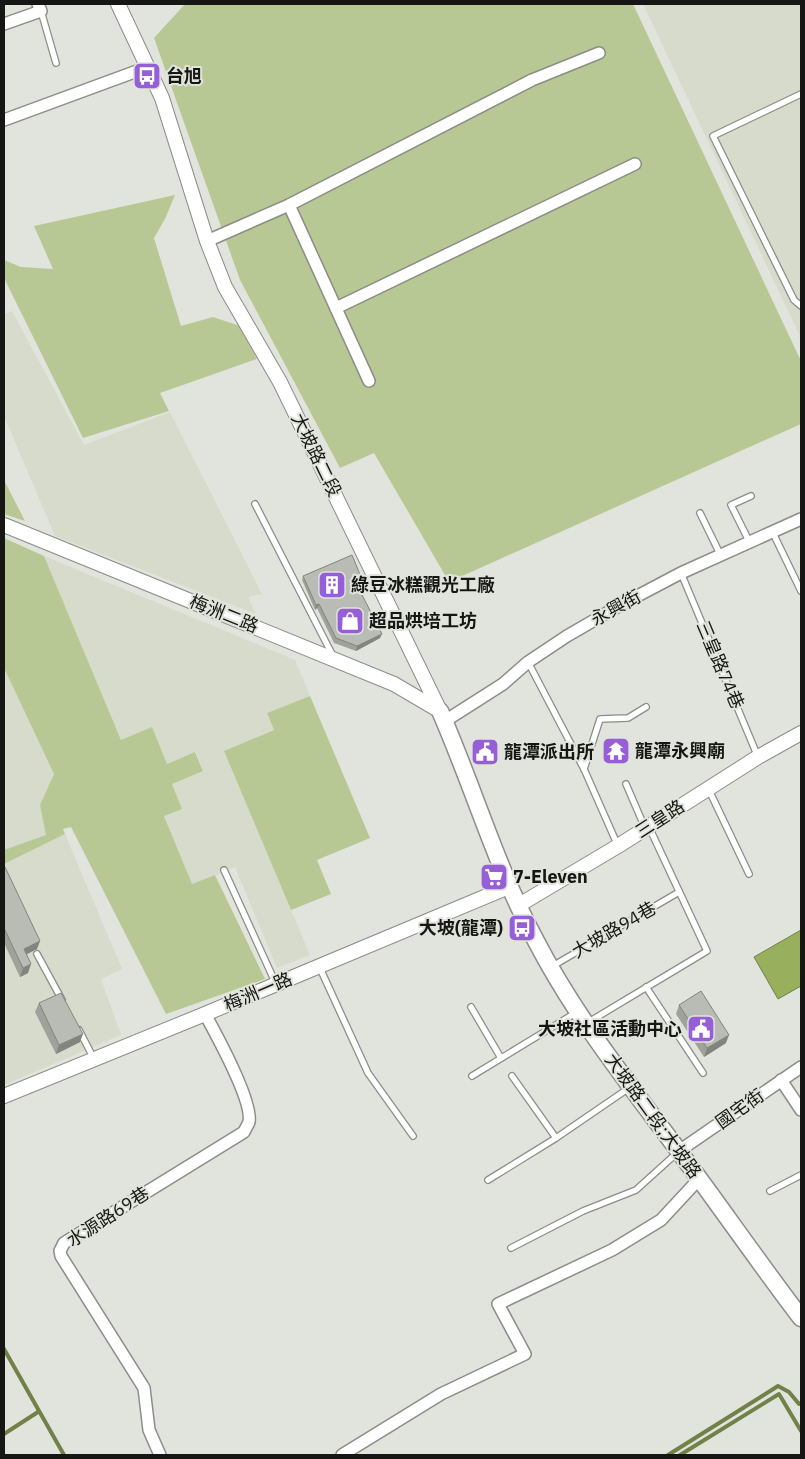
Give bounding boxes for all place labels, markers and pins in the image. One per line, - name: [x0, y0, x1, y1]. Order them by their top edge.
- bus stop icon: 台旭: [132, 61, 162, 91]
- place label: 台旭: [166, 64, 202, 87]
- building icon: 綠豆冰糕觀光工廠: [317, 570, 347, 600]
- place label: 綠豆冰糕觀光工廠: [351, 573, 495, 596]
- shop icon: 超品烘培工坊: [335, 606, 365, 636]
- place label: 超品烘培工坊: [369, 609, 477, 632]
- temple icon: 龍潭永興廟: [601, 736, 631, 766]
- public building icon: 龍潭派出所: [470, 737, 500, 767]
- place label: 龍潭永興廟: [635, 739, 725, 762]
- place label: 龍潭派出所: [504, 740, 594, 763]
- supermarket icon: 7-Eleven: [479, 862, 509, 892]
- place label: 7-Eleven: [513, 865, 588, 888]
- bus stop icon: 大坡(龍潭): [507, 913, 537, 943]
- place label: 大坡(龍潭): [419, 916, 503, 939]
- public building icon: 大坡社區活動中心: [686, 1014, 716, 1044]
- place label: 大坡社區活動中心: [538, 1017, 682, 1040]

